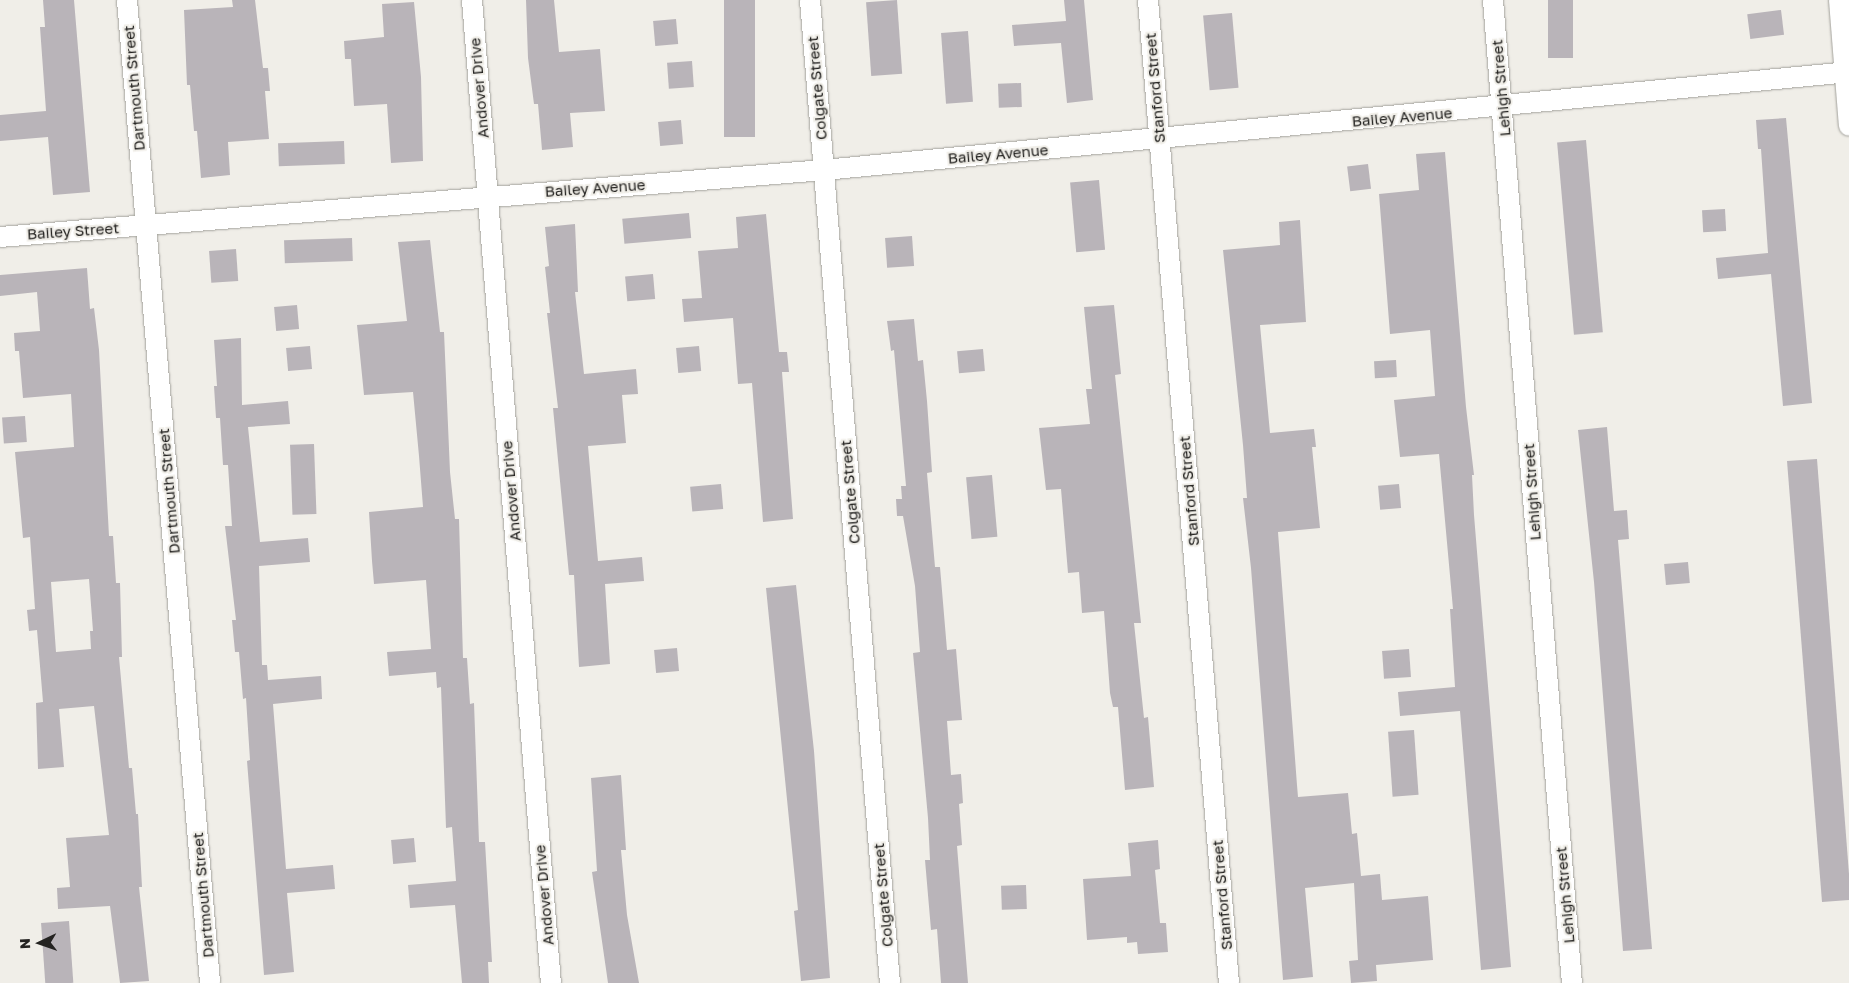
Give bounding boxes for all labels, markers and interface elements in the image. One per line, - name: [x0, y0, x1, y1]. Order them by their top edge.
- street label: Dartmouth Street: [120, 25, 148, 151]
- street label: Stanford Street: [1141, 32, 1169, 144]
- street label: Colgate Street: [803, 35, 831, 141]
- street label: Andover Drive: [466, 37, 492, 139]
- street label: Lehigh Street: [1488, 39, 1514, 137]
- street label: Bailey Avenue: [1351, 104, 1453, 130]
- street label: Bailey Avenue: [947, 141, 1049, 167]
- street label: Bailey Avenue: [544, 176, 646, 200]
- street label: Bailey Street: [26, 219, 120, 243]
- street label: Dartmouth Street: [155, 428, 183, 554]
- street label: Stanford Street: [1175, 435, 1203, 547]
- street label: Colgate Street: [836, 439, 864, 545]
- street label: Andover Drive: [498, 440, 524, 542]
- street label: Lehigh Street: [1520, 443, 1544, 541]
- street label: Dartmouth Street: [189, 832, 217, 958]
- street label: Stanford Street: [1208, 839, 1236, 951]
- street label: Colgate Street: [869, 842, 897, 948]
- street label: Andover Drive: [531, 844, 557, 946]
- street label: Lehigh Street: [1552, 846, 1578, 944]
- north arrow: [15, 918, 65, 968]
- text: N: [16, 938, 33, 950]

